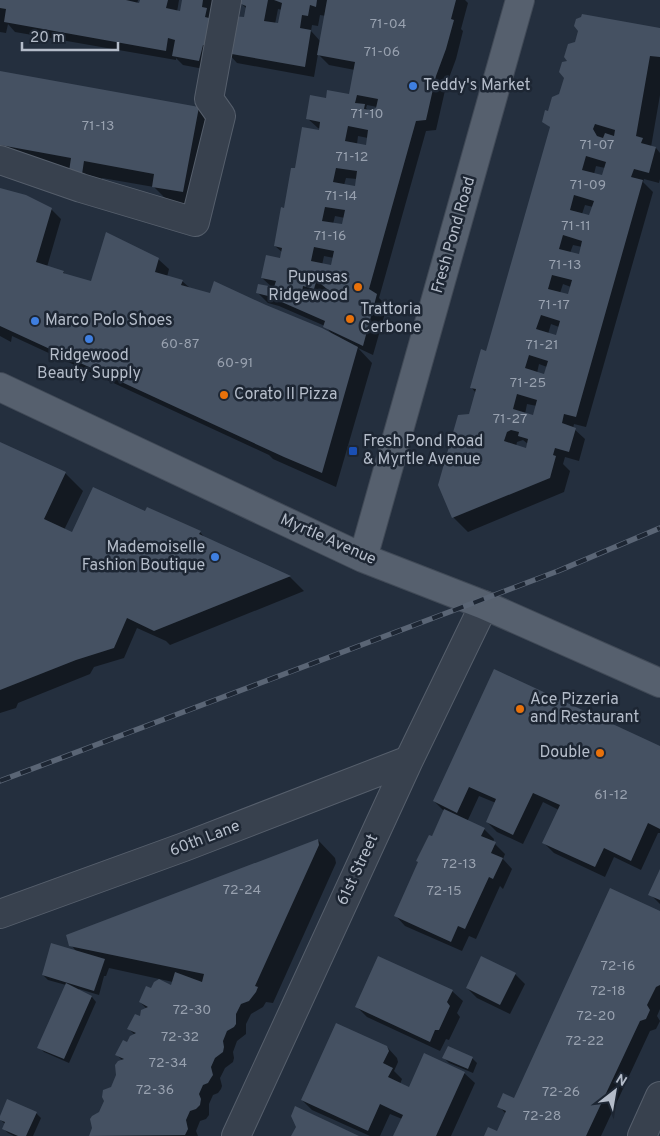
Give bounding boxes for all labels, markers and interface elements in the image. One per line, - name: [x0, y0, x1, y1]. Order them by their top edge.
- house number: 71-04: [370, 16, 406, 33]
- scale bar: [22, 20, 119, 52]
- text: 20 m: [30, 29, 65, 48]
- house number: 71-06: [364, 44, 400, 61]
- place label: Teddy's Market: [423, 76, 531, 96]
- marker: Teddy's Market: [407, 80, 419, 92]
- house number: 71-10: [350, 106, 384, 123]
- house number: 71-13: [82, 118, 114, 135]
- house number: 71-07: [580, 137, 614, 154]
- house number: 71-12: [336, 149, 368, 166]
- street label: Fresh Pond Road: [428, 174, 480, 296]
- house number: 71-09: [570, 177, 606, 194]
- house number: 71-14: [325, 188, 357, 205]
- house number: 71-11: [561, 218, 591, 235]
- house number: 71-16: [314, 228, 346, 245]
- house number: 71-13: [549, 257, 581, 274]
- place label: Pupusas Ridgewood: [268, 268, 348, 306]
- marker: Pupusas Ridgewood: [352, 281, 364, 293]
- house number: 71-17: [538, 297, 570, 314]
- place label: Trattoria Cerbone: [360, 300, 421, 338]
- place label: Marco Polo Shoes: [45, 311, 173, 331]
- marker: Trattoria Cerbone: [344, 313, 356, 325]
- marker: Marco Polo Shoes: [29, 315, 41, 327]
- marker: Ridgewood Beauty Supply: [83, 333, 95, 345]
- house number: 60-87: [161, 336, 199, 353]
- house number: 71-21: [526, 337, 558, 354]
- place label: Ridgewood Beauty Supply: [37, 346, 141, 384]
- house number: 60-91: [217, 355, 253, 372]
- house number: 71-25: [510, 375, 546, 392]
- place label: Corato II Pizza: [234, 385, 337, 405]
- marker: Corato II Pizza: [218, 389, 230, 401]
- house number: 71-27: [493, 411, 527, 428]
- place label: Fresh Pond Road & Myrtle Avenue: [363, 432, 483, 470]
- marker: Fresh Pond Road & Myrtle Avenue: [347, 445, 359, 457]
- street label: Myrtle Avenue: [277, 510, 379, 570]
- place label: Mademoiselle Fashion Boutique: [82, 538, 205, 576]
- marker: Mademoiselle Fashion Boutique: [209, 551, 221, 563]
- place label: Ace Pizzeria and Restaurant: [530, 690, 639, 728]
- marker: Ace Pizzeria and Restaurant: [514, 703, 526, 715]
- place label: Double: [540, 743, 590, 763]
- marker: Double: [594, 747, 606, 759]
- house number: 61-12: [594, 787, 628, 804]
- street label: 60th Lane: [167, 816, 243, 862]
- street label: 61st Street: [333, 831, 383, 909]
- house number: 72-13: [442, 856, 476, 873]
- house number: 72-24: [223, 882, 261, 899]
- house number: 72-15: [426, 883, 462, 900]
- house number: 72-16: [601, 958, 635, 975]
- house number: 72-18: [590, 983, 626, 1000]
- house number: 72-30: [173, 1002, 211, 1019]
- house number: 72-20: [577, 1008, 615, 1025]
- house number: 72-32: [161, 1029, 199, 1046]
- house number: 72-22: [566, 1033, 604, 1050]
- house number: 72-34: [149, 1055, 187, 1072]
- north arrow: [590, 1066, 640, 1116]
- text: N: [612, 1071, 630, 1091]
- house number: 72-36: [136, 1082, 174, 1099]
- house number: 72-26: [542, 1084, 580, 1101]
- house number: 72-28: [523, 1108, 561, 1125]

